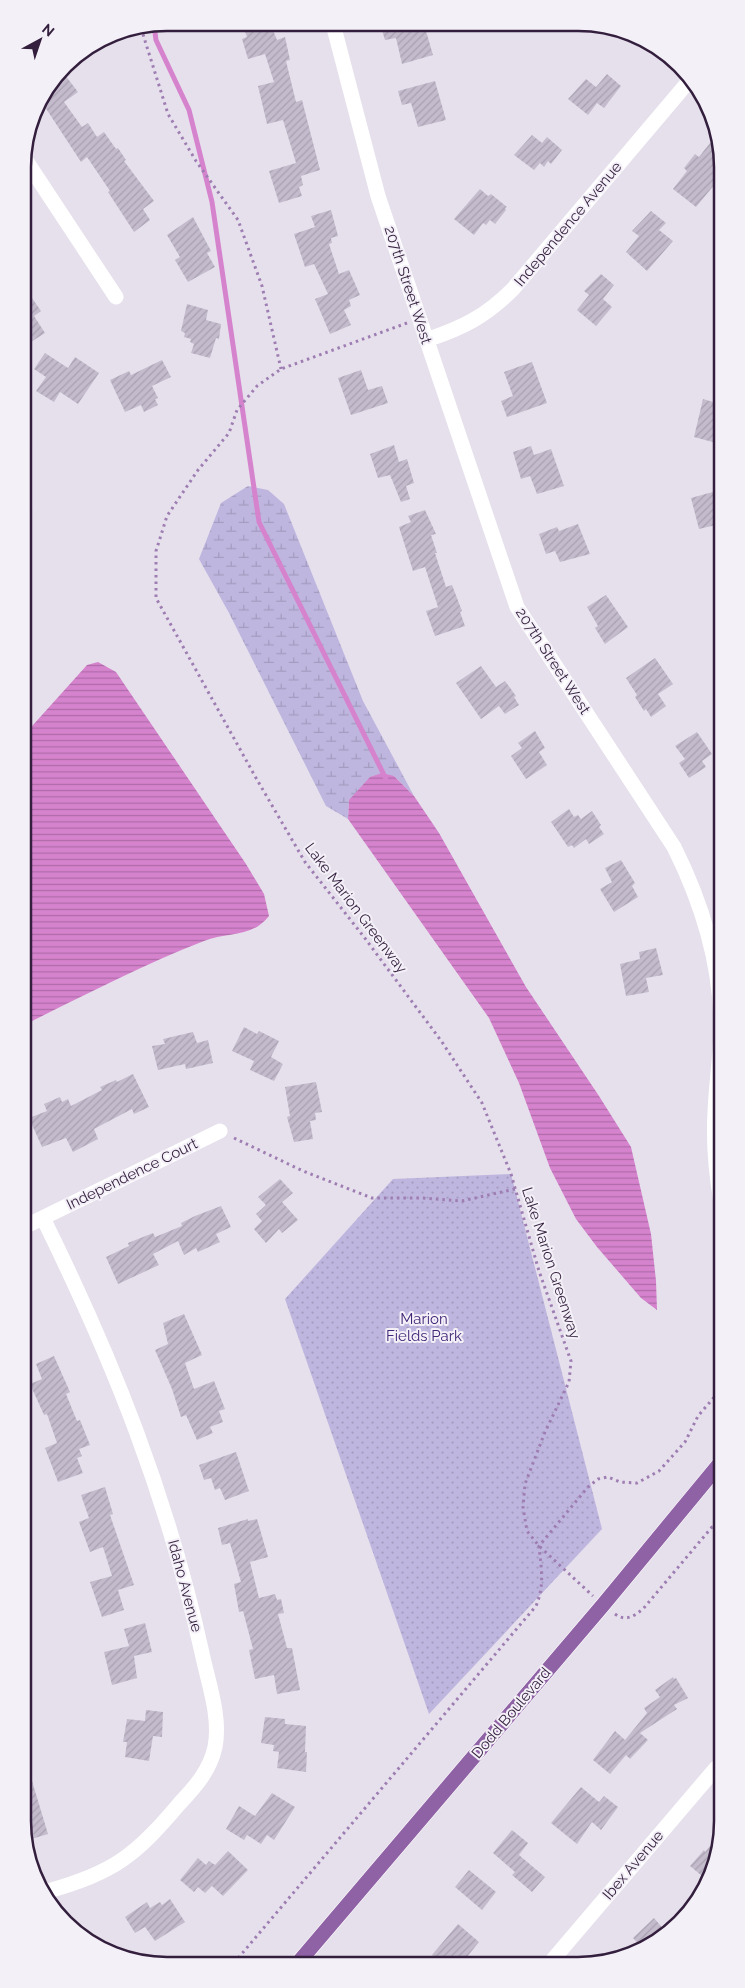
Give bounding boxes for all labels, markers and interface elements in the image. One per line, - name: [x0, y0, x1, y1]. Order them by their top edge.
- north arrow: [15, 15, 65, 65]
- text: N: [39, 20, 58, 40]
- street label: Independence Avenue: [511, 158, 626, 290]
- street label: 207th Street West: [380, 224, 436, 346]
- street label: 207th Street West: [512, 604, 594, 718]
- street label: Lake Marion Greenway: [301, 839, 411, 977]
- street label: Independence Court: [64, 1134, 200, 1214]
- street label: Lake Marion Greenway: [518, 1185, 584, 1341]
- park label: Marion Fields Park: [386, 1310, 462, 1345]
- street label: Idaho Avenue: [164, 1538, 206, 1634]
- street label: Dodd Boulevard: [468, 1664, 554, 1762]
- street label: Ibex Avenue: [599, 1826, 667, 1903]

